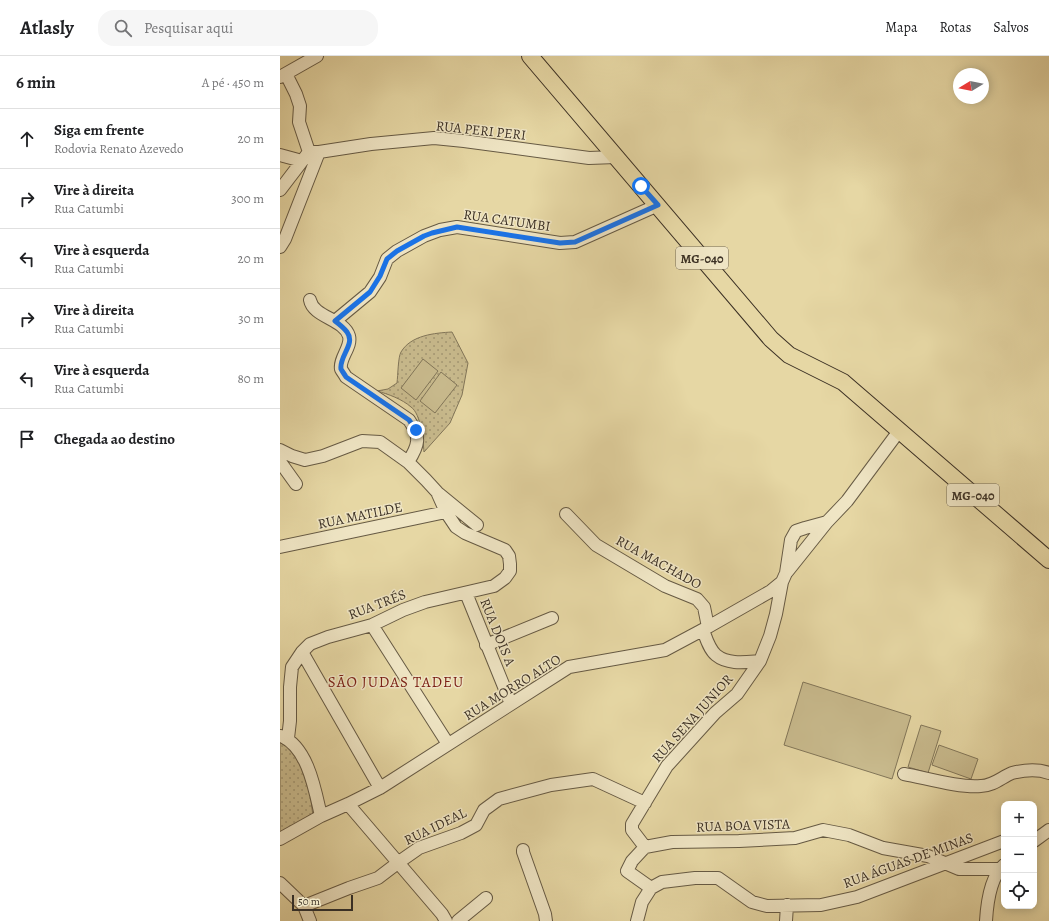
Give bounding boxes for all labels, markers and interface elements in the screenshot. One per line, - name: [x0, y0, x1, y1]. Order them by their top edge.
- search box: [98, 10, 378, 46]
- text: Atlasly: [20, 15, 74, 41]
- icon: search: [112, 17, 134, 39]
- text: Pesquisar aqui: [144, 18, 233, 38]
- text: Mapa: [885, 18, 917, 37]
- text: Rotas: [939, 18, 971, 37]
- text: Salvos: [993, 18, 1029, 37]
- north arrow: [953, 68, 989, 104]
- text: 6 min: [16, 71, 56, 94]
- text: A pé · 450 m: [202, 74, 264, 91]
- street label: RUA PERI PERI: [435, 116, 527, 145]
- text: Siga em frente: [54, 120, 144, 140]
- icon: ahead: [16, 128, 38, 150]
- text: 20 m: [238, 130, 264, 147]
- text: Rodovia Renato Azevedo: [54, 140, 184, 157]
- route start: [632, 177, 650, 195]
- text: Vire à direita: [54, 180, 134, 200]
- icon: right: [16, 188, 38, 210]
- text: 300 m: [231, 190, 264, 207]
- text: Rua Catumbi: [54, 200, 124, 217]
- street label: RUA CATUMBI: [462, 205, 552, 236]
- text: Vire à esquerda: [54, 240, 150, 260]
- road number: MG-040: [676, 247, 728, 269]
- icon: left: [16, 248, 38, 270]
- text: 20 m: [238, 250, 264, 267]
- text: Rua Catumbi: [54, 260, 124, 277]
- text: Vire à direita: [54, 300, 134, 320]
- icon: right: [16, 308, 38, 330]
- text: 30 m: [238, 310, 264, 327]
- text: Rua Catumbi: [54, 320, 124, 337]
- text: Vire à esquerda: [54, 360, 150, 380]
- icon: left: [16, 368, 38, 390]
- text: 80 m: [237, 370, 264, 387]
- text: Rua Catumbi: [54, 380, 124, 397]
- route end: [407, 421, 425, 439]
- icon: arrive: [16, 428, 38, 450]
- text: Chegada ao destino: [54, 429, 175, 449]
- road number: MG-040: [947, 484, 999, 506]
- street label: RUA MATILDE: [316, 497, 404, 534]
- street label: RUA MACHADO: [612, 531, 705, 594]
- street label: RUA TRÉS: [346, 585, 409, 624]
- street label: RUA DOIS A: [475, 595, 520, 670]
- street label: RUA MORRO ALTO: [460, 650, 565, 725]
- street label: RUA SENA JUNIOR: [648, 670, 737, 767]
- district label: SÃO JUDAS TADEU: [328, 672, 464, 692]
- map controls: [1001, 801, 1037, 909]
- button: +: [1001, 801, 1037, 837]
- street label: RUA IDEAL: [401, 803, 470, 850]
- street label: RUA BOA VISTA: [696, 814, 791, 837]
- street label: RUA ÁGUAS DE MINAS: [841, 828, 976, 893]
- button: −: [1001, 837, 1037, 873]
- button: locate: [1001, 873, 1037, 909]
- scale bar: [292, 893, 353, 912]
- text: 50 m: [298, 894, 320, 909]

